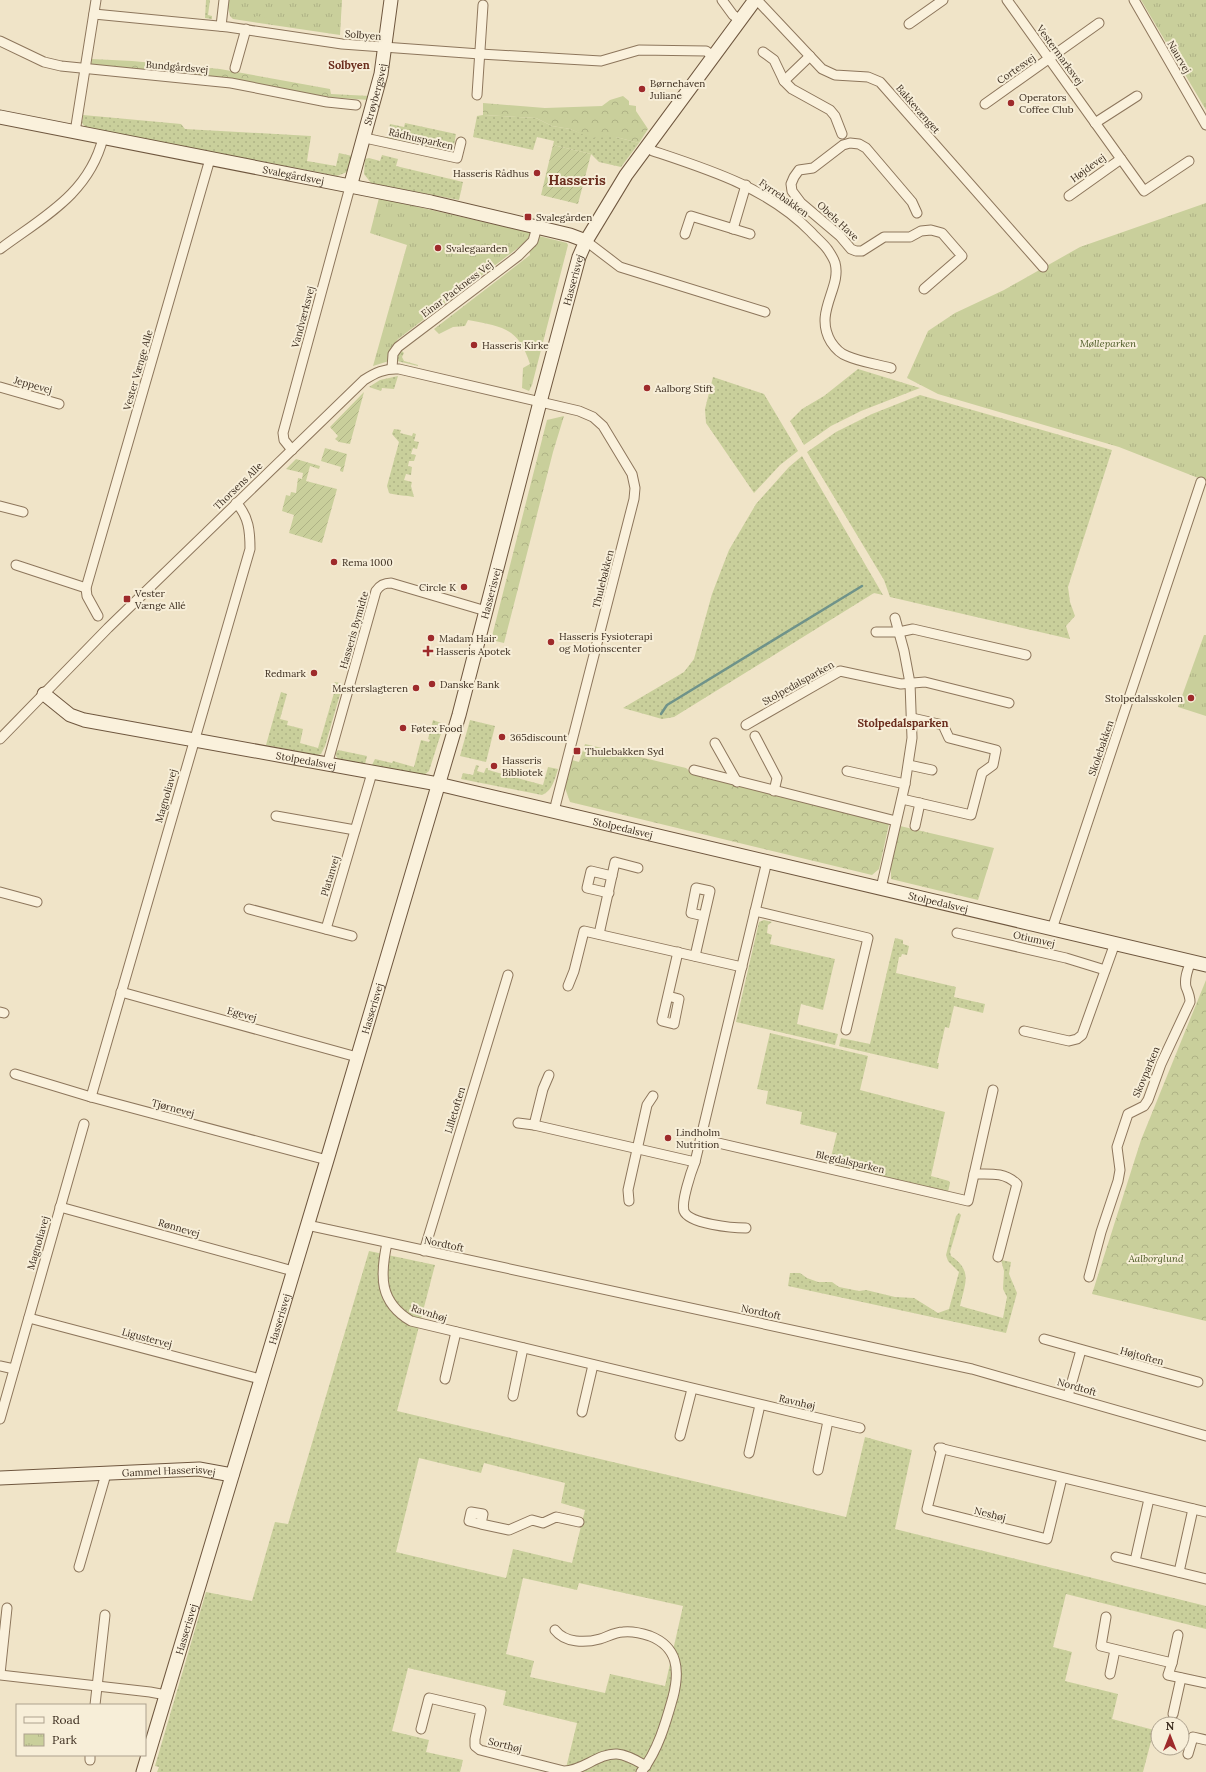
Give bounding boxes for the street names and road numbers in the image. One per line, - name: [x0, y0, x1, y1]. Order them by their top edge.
- street label: Vestermarksvej: [1033, 22, 1086, 88]
- street label: Solbyen: [344, 27, 382, 43]
- street label: Naurvej: [1164, 38, 1194, 76]
- street label: Cortesvej: [994, 51, 1038, 87]
- street label: Bundgårdsvej: [145, 58, 209, 76]
- street label: Strøybergsvej: [361, 63, 389, 127]
- street label: Bakkevænget: [893, 82, 943, 136]
- street label: Rådhusparken: [387, 125, 455, 153]
- street label: Højdevej: [1068, 151, 1108, 185]
- street label: Svalegårdsvej: [261, 162, 325, 187]
- street label: Fyrrebakken: [757, 176, 811, 220]
- street label: Obels Have: [814, 198, 862, 244]
- street label: Hasserisvej: [560, 252, 586, 307]
- street label: Einar Packness Vej: [418, 258, 496, 320]
- street label: Vandværksvej: [288, 285, 317, 350]
- street label: Vester Vænge Alle: [120, 328, 156, 413]
- street label: Jeppevej: [11, 373, 54, 397]
- street label: Thorsens Alle: [211, 459, 266, 513]
- street label: Thulebakken: [589, 548, 617, 610]
- street label: Hasserisvej: [478, 566, 503, 620]
- street label: Hasseris Bymidte: [337, 589, 371, 670]
- street label: Stolpedalsparken: [760, 658, 836, 708]
- street label: Skolebakken: [1085, 718, 1117, 778]
- street label: Stolpedalsvej: [275, 748, 337, 772]
- street label: Magnoliavej: [152, 768, 180, 824]
- street label: Stolpedalsvej: [592, 814, 654, 841]
- street label: Platanvej: [318, 854, 342, 898]
- street label: Stolpedalsvej: [907, 889, 969, 915]
- street label: Otiumvej: [1012, 928, 1056, 950]
- street label: Hasserisvej: [358, 982, 386, 1036]
- street label: Egevej: [226, 1004, 258, 1024]
- street label: Skovparken: [1129, 1045, 1163, 1099]
- street label: Lilletoften: [442, 1085, 468, 1135]
- street label: Tjørnevej: [150, 1096, 196, 1120]
- street label: Blegdalsparken: [814, 1148, 886, 1176]
- street label: Magnoliavej: [24, 1215, 52, 1271]
- street label: Rønnevej: [157, 1216, 201, 1240]
- street label: Nordtoft: [423, 1233, 465, 1255]
- street label: Hasserisvej: [265, 1292, 293, 1346]
- street label: Ravnhøj: [409, 1301, 449, 1325]
- street label: Nordtoft: [740, 1301, 782, 1323]
- street label: Ligustervej: [120, 1325, 174, 1351]
- street label: Højtoften: [1119, 1344, 1165, 1368]
- street label: Nordtoft: [1056, 1375, 1098, 1399]
- street label: Ravnhøj: [778, 1392, 816, 1412]
- street label: Gammel Hasserisvej: [122, 1462, 217, 1479]
- street label: Neshøj: [973, 1504, 1007, 1524]
- street label: Hasserisvej: [172, 1602, 200, 1656]
- street label: Sorthøj: [487, 1735, 523, 1755]

